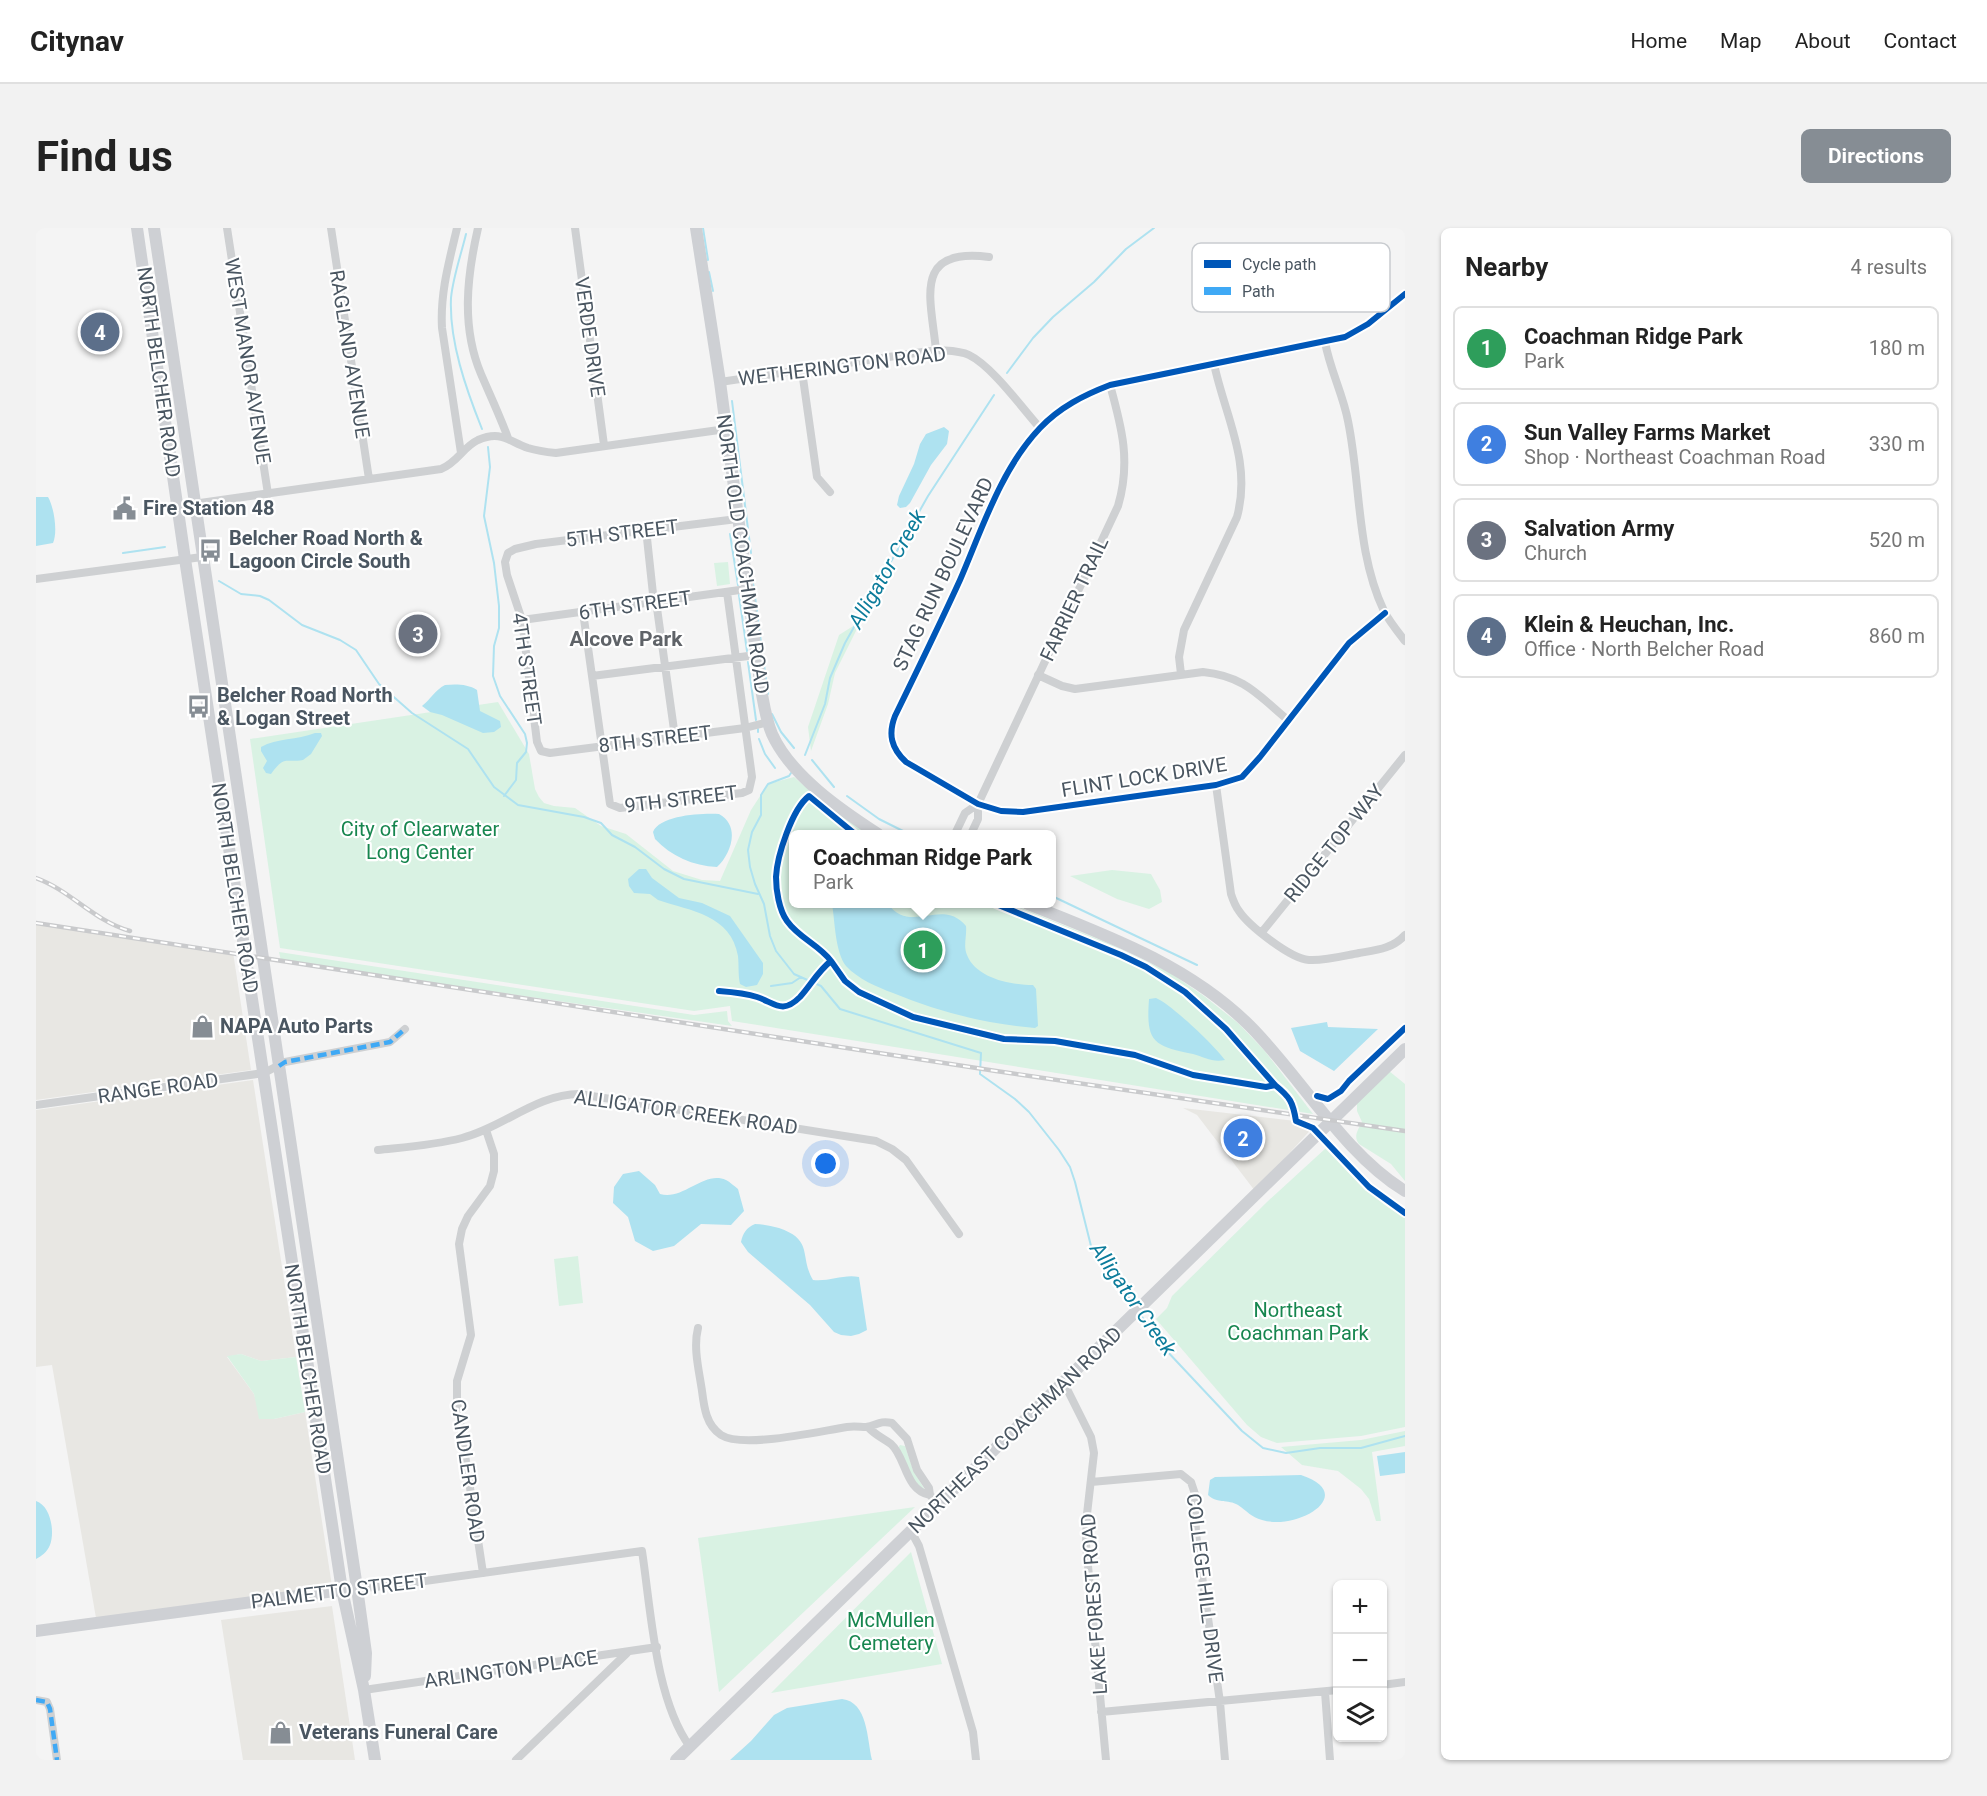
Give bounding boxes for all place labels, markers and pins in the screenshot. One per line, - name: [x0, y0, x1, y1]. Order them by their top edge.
- pin: 4: [80, 310, 120, 354]
- public building icon: Fire Station 48: [112, 495, 138, 521]
- place label: Fire Station 48: [143, 496, 274, 520]
- place label: Belcher Road North & Lagoon Circle South: [229, 526, 423, 573]
- bus stop icon: Belcher Road North & Lagoon Circle South: [198, 537, 224, 563]
- pin: 3: [398, 612, 437, 656]
- place label: Belcher Road North & Logan Street: [217, 683, 393, 730]
- bus stop icon: Belcher Road North & Logan Street: [186, 694, 212, 720]
- pin: 1: [904, 928, 942, 972]
- shop icon: NAPA Auto Parts: [189, 1013, 215, 1039]
- place label: NAPA Auto Parts: [220, 1014, 373, 1038]
- pin: 2: [1224, 1116, 1262, 1160]
- shop icon: Veterans Funeral Care: [268, 1719, 294, 1745]
- place label: Veterans Funeral Care: [299, 1720, 498, 1744]

